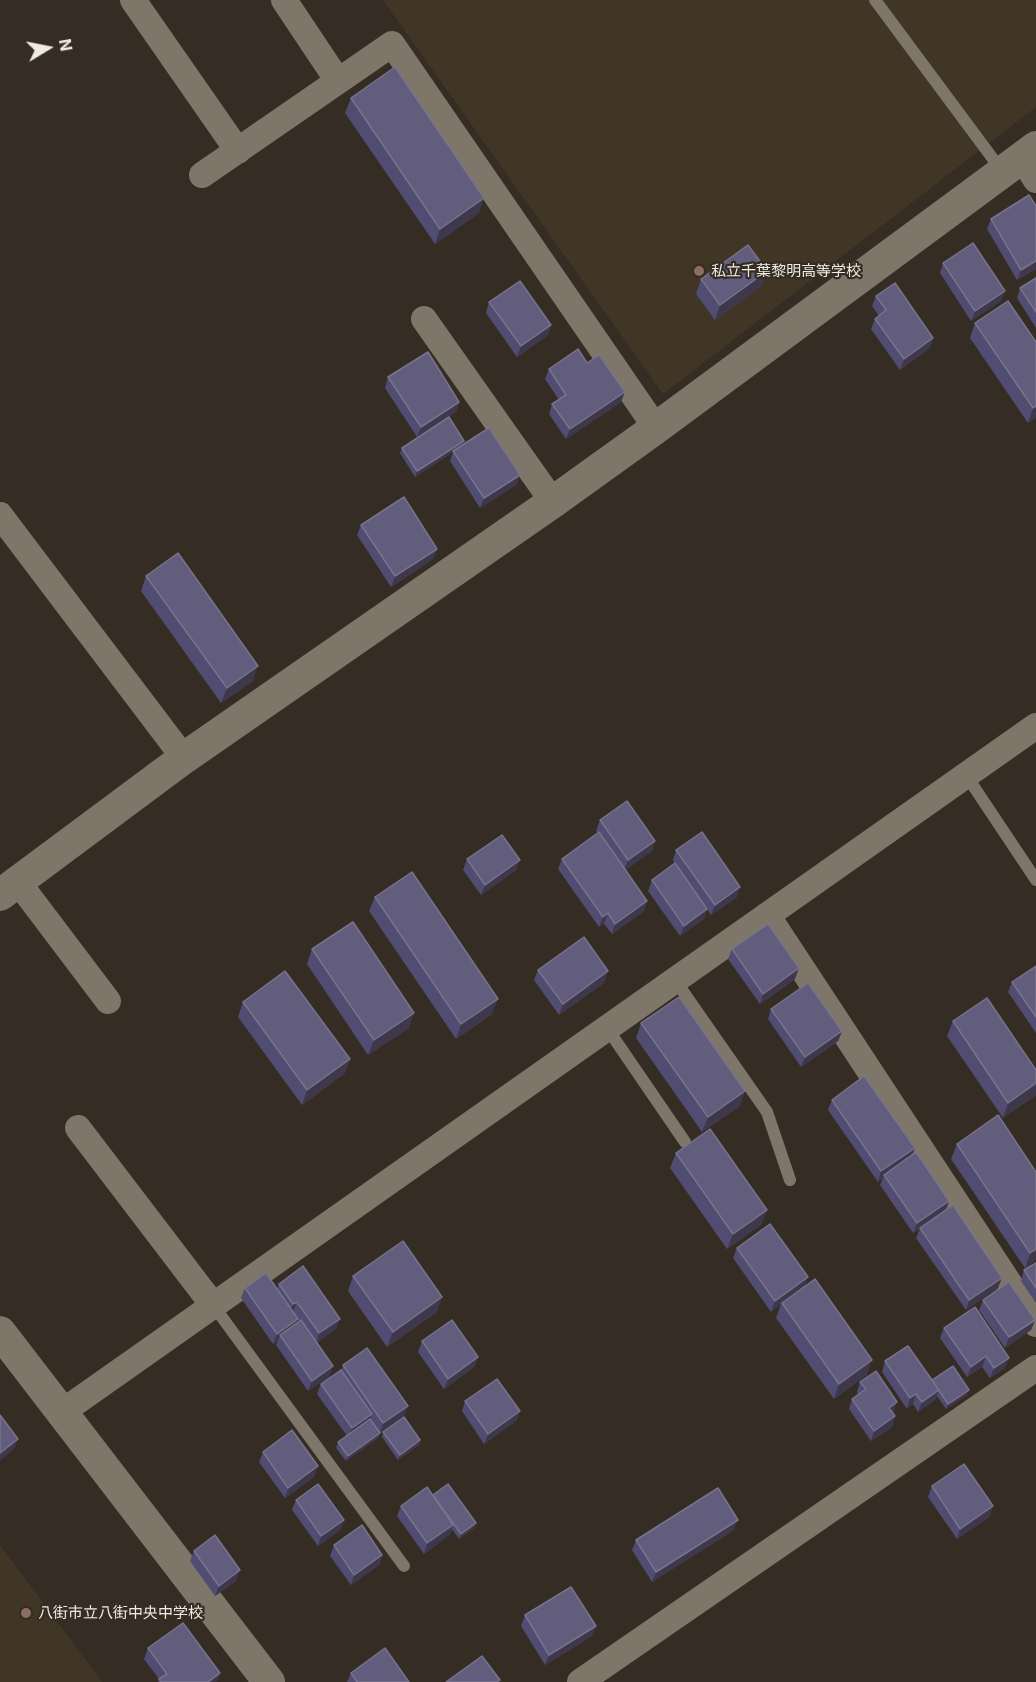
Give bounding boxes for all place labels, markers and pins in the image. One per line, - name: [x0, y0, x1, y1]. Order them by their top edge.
- place label: 私立千葉黎明高等学校: [711, 262, 861, 280]
- marker: 私立千葉黎明高等学校: [692, 264, 706, 278]
- place label: 八街市立八街中央中学校: [38, 1604, 203, 1622]
- marker: 八街市立八街中央中学校: [19, 1606, 33, 1620]

